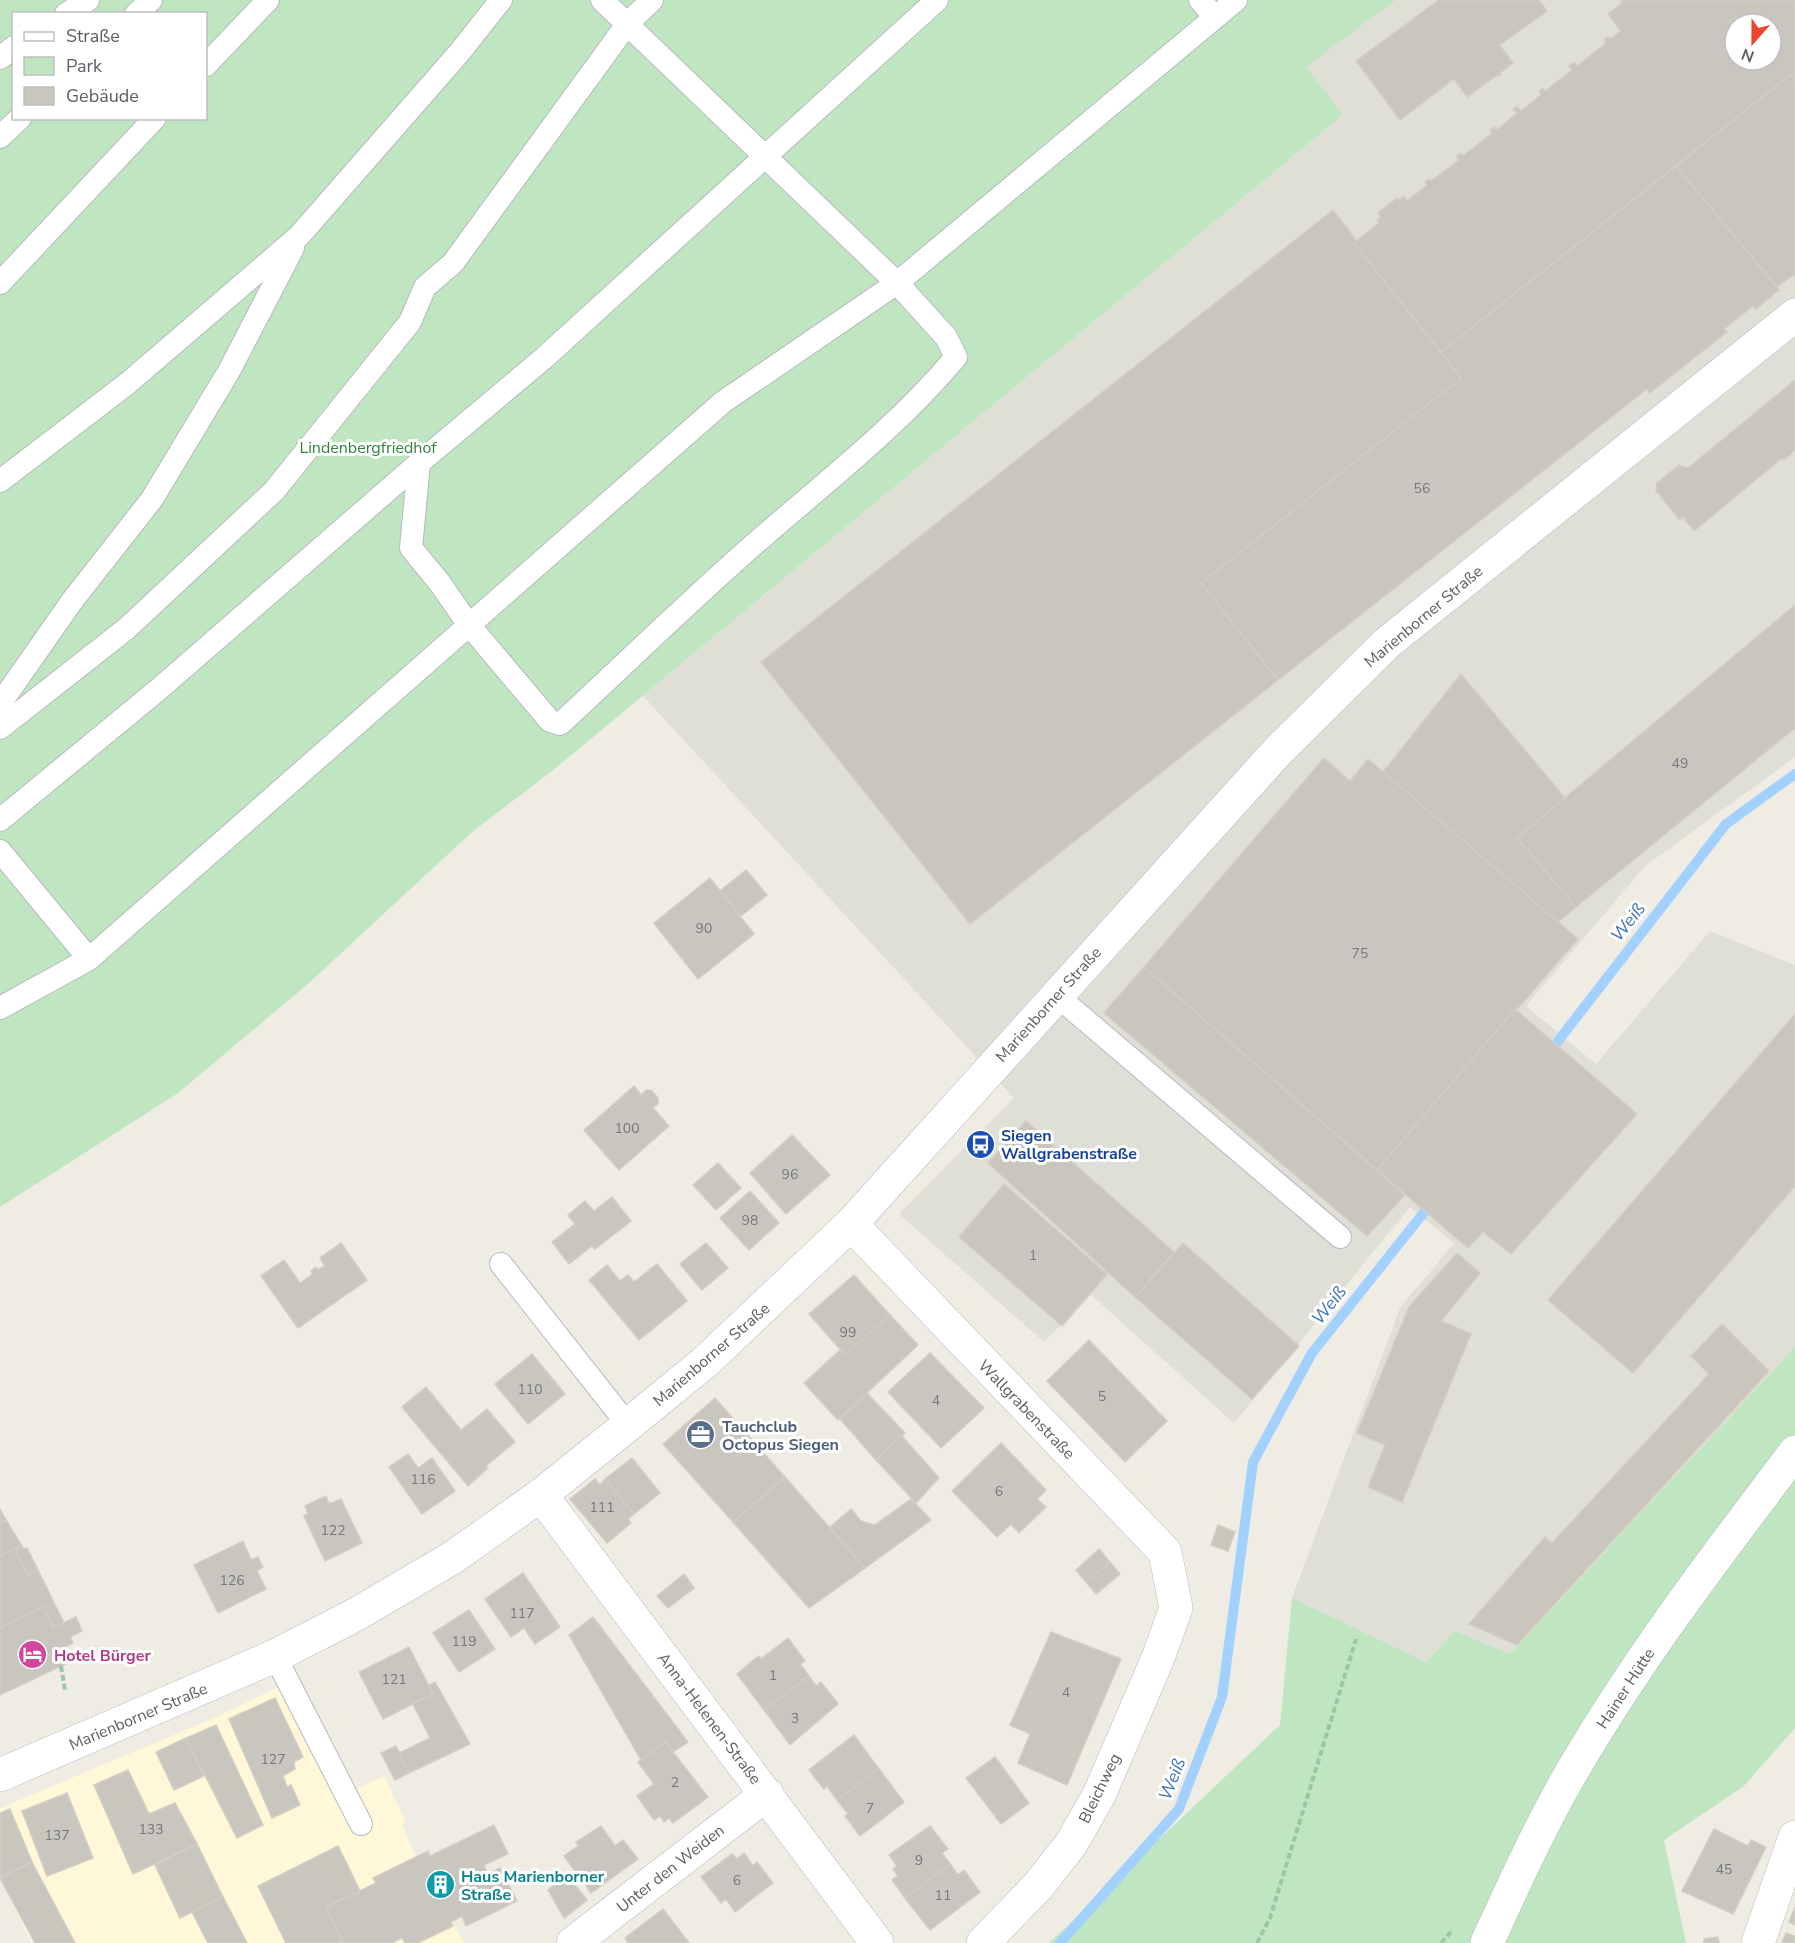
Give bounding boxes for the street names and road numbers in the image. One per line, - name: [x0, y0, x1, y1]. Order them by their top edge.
- street label: Marienborner Straße: [1360, 561, 1488, 673]
- street label: Marienborner Straße: [991, 942, 1107, 1067]
- street label: Marienborner Straße: [648, 1298, 775, 1412]
- street label: Wallgrabenstraße: [973, 1355, 1080, 1464]
- street label: Hainer Hütte: [1591, 1644, 1660, 1733]
- street label: Anna-Helenen-Straße: [652, 1648, 766, 1789]
- street label: Marienborner Straße: [66, 1678, 211, 1756]
- street label: Bleichweg: [1073, 1750, 1126, 1827]
- street label: Unter den Weiden: [612, 1820, 729, 1918]

